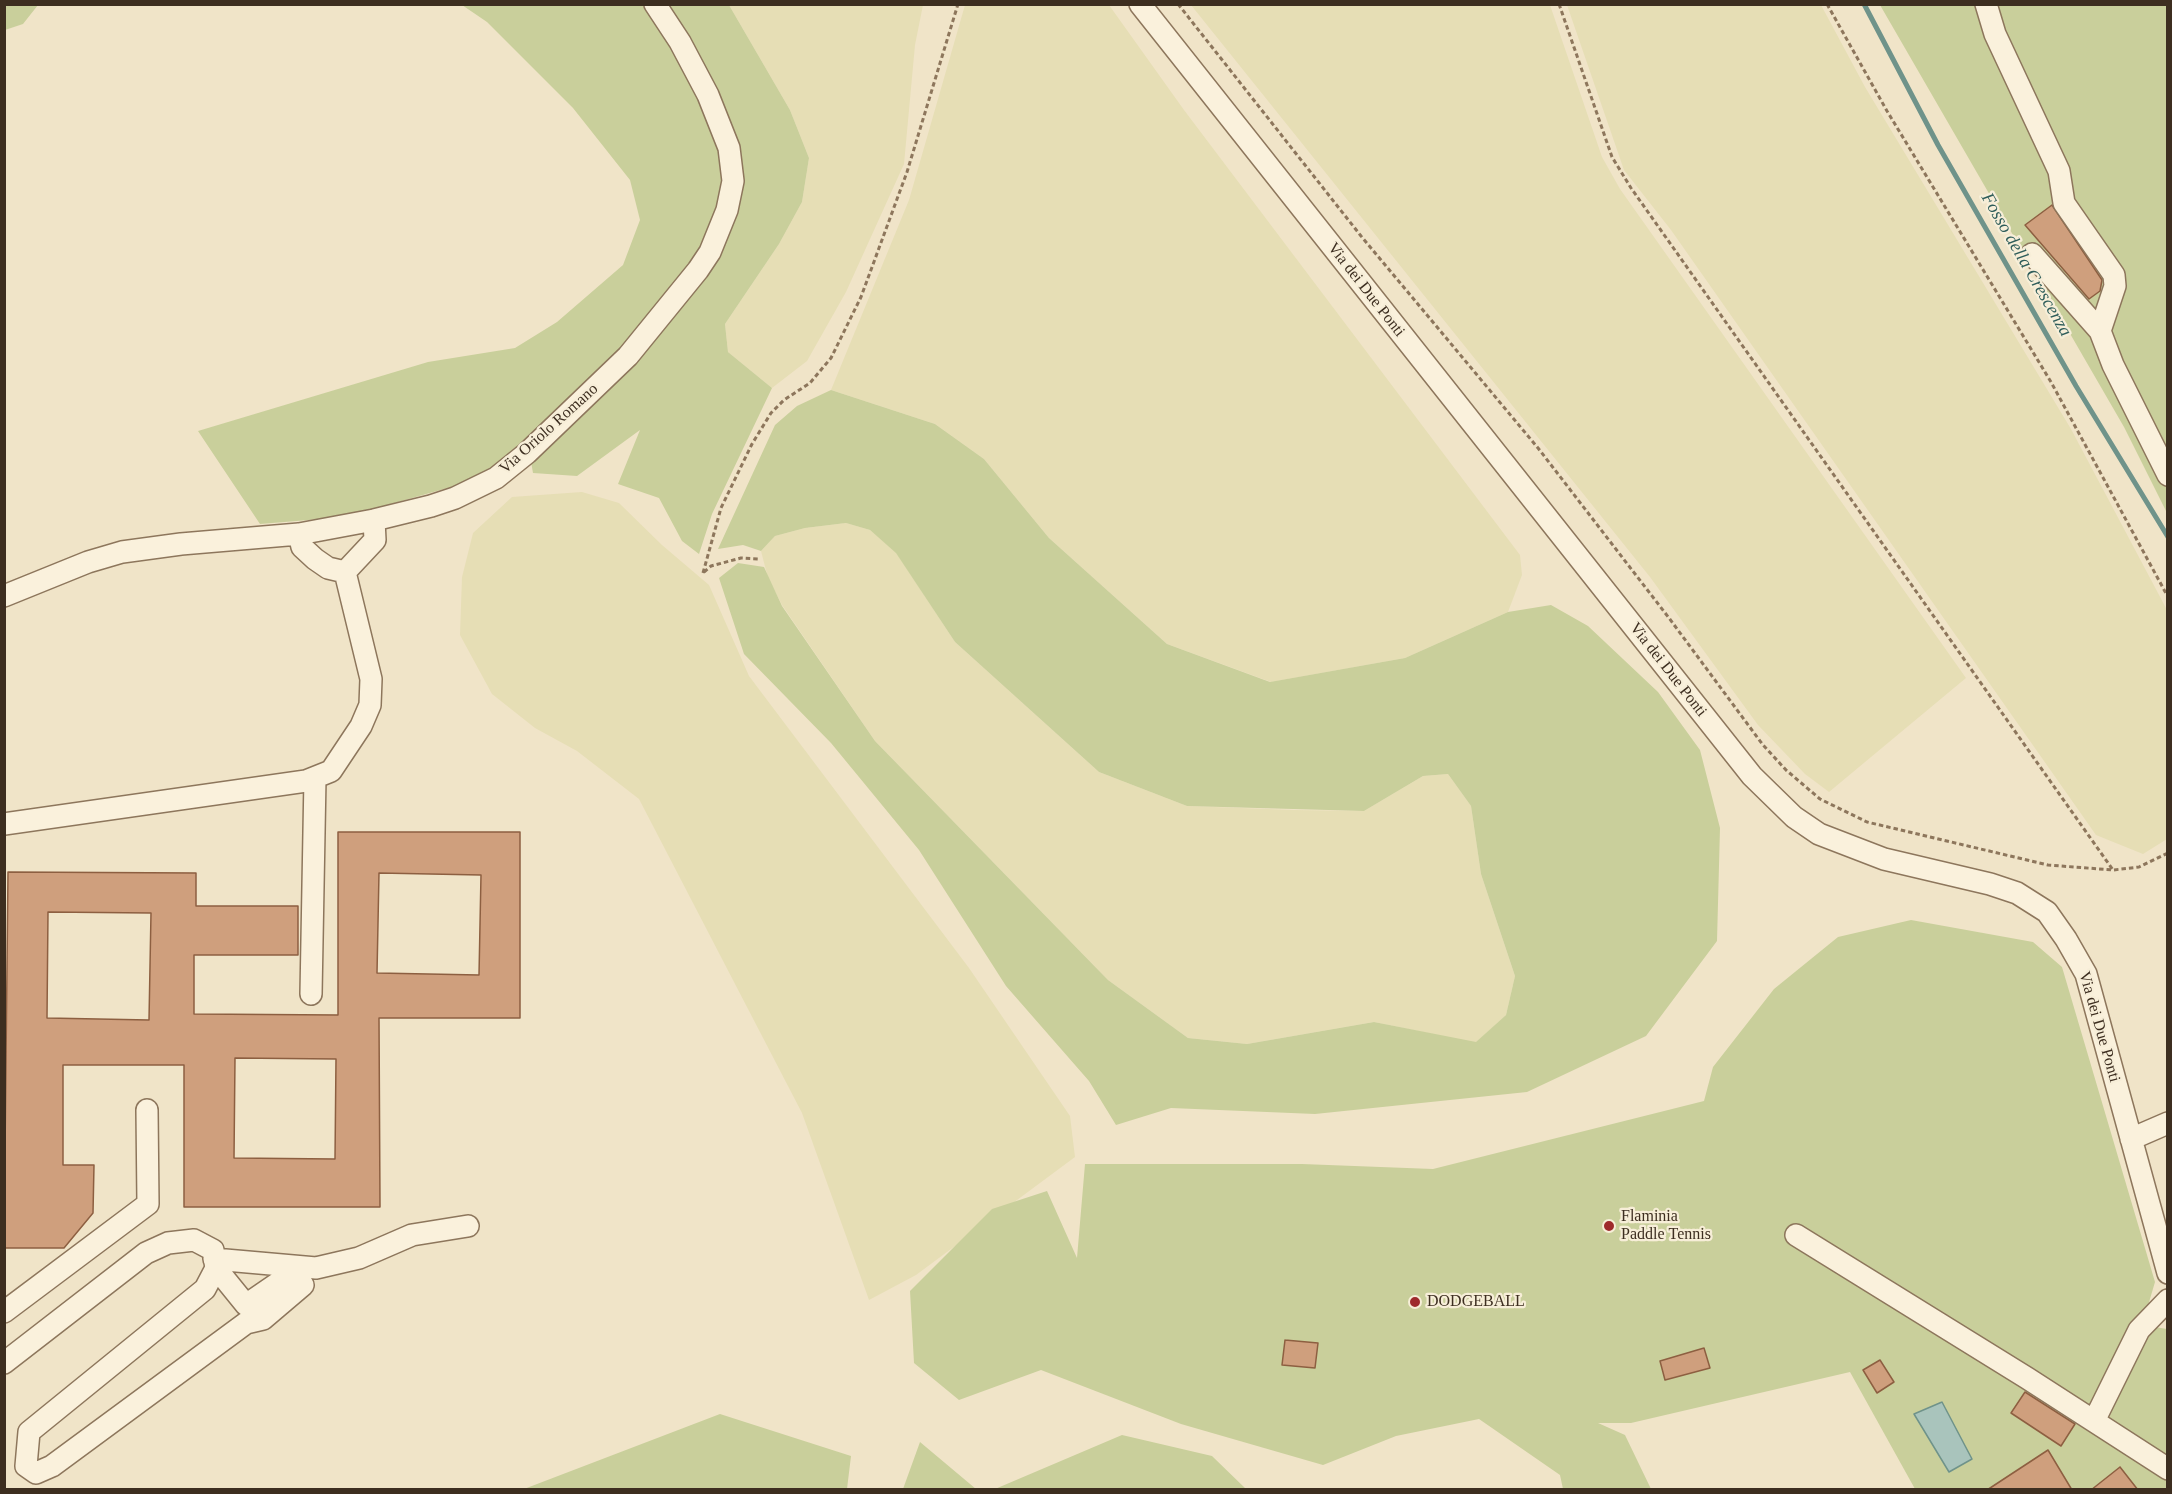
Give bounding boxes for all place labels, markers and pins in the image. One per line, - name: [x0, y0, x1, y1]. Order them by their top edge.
- place label: Flaminia Paddle Tennis: [1621, 1207, 1711, 1245]
- marker: Flaminia Paddle Tennis: [1602, 1219, 1616, 1233]
- place label: DODGEBALL: [1427, 1292, 1525, 1312]
- marker: DODGEBALL: [1408, 1295, 1422, 1309]

